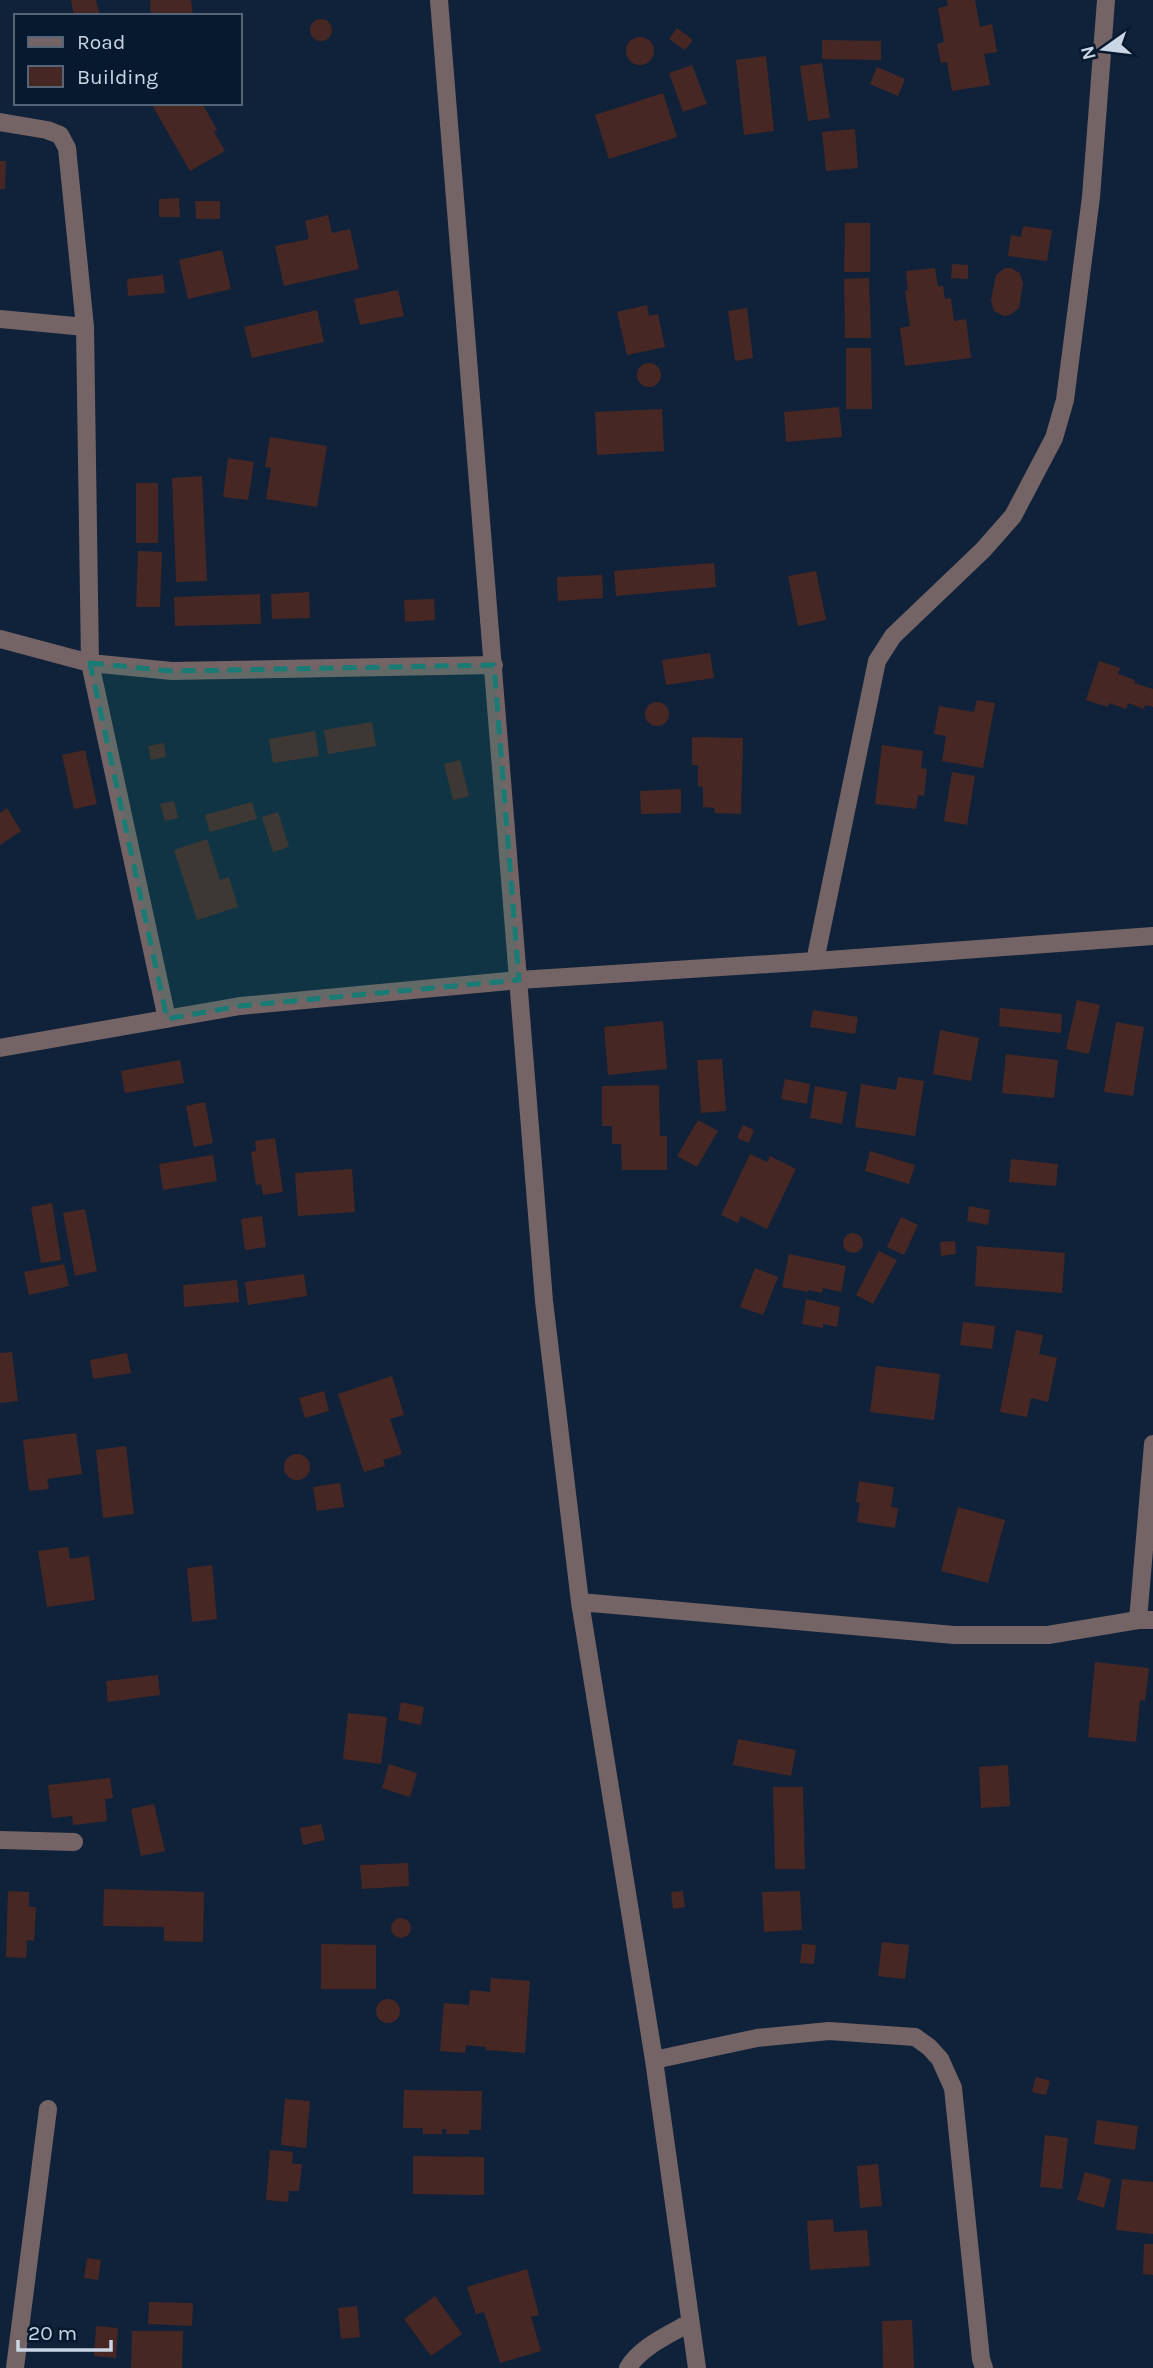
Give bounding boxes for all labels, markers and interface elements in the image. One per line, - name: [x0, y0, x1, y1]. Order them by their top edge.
- legend: [14, 14, 242, 105]
- north arrow: [1069, 14, 1139, 84]
- text: Road: [77, 30, 125, 54]
- text: N: [1076, 44, 1101, 62]
- text: Building: [77, 65, 158, 89]
- scale bar: [18, 2308, 110, 2352]
- text: 20 m: [28, 2321, 77, 2345]

